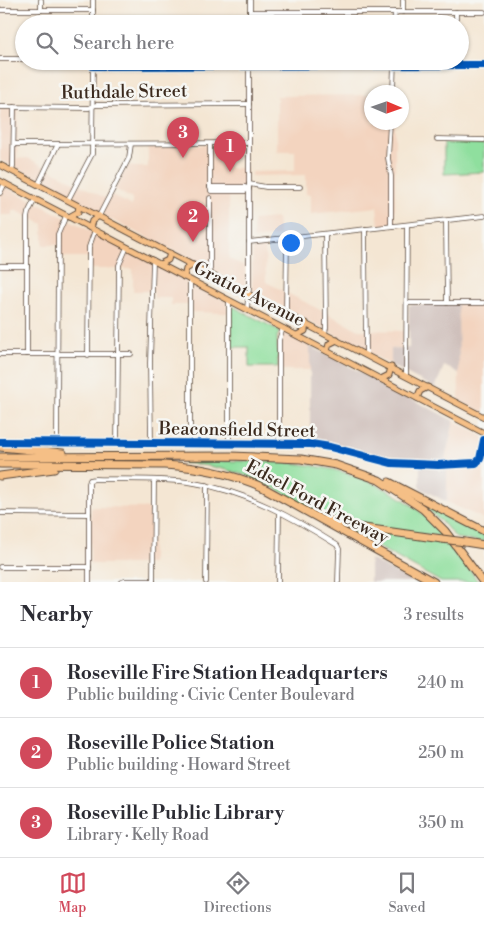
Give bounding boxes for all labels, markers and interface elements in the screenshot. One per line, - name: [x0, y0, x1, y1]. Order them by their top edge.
- search box: [15, 15, 469, 70]
- icon: search: [33, 29, 61, 57]
- text: Search here: [73, 31, 174, 55]
- street label: Ruthdale Street: [61, 79, 188, 105]
- north arrow: [364, 85, 409, 130]
- pin: 3: [167, 117, 199, 158]
- pin: 1: [214, 131, 246, 172]
- pin: 2: [177, 201, 209, 242]
- your location: [278, 230, 304, 256]
- street label: Gratiot Avenue: [190, 256, 308, 332]
- street label: Beaconsfield Street: [157, 417, 316, 443]
- street label: Edsel Ford Freeway: [242, 455, 393, 549]
- text: Nearby: [20, 602, 93, 628]
- text: 3 results: [403, 605, 464, 625]
- text: Roseville Fire Station Headquarters: [67, 661, 388, 685]
- text: 1: [32, 673, 40, 693]
- text: 240 m: [417, 673, 464, 693]
- text: Public building · Civic Center Boulevard: [67, 685, 355, 705]
- text: Roseville Police Station: [67, 731, 275, 755]
- text: 2: [31, 743, 41, 763]
- text: 250 m: [418, 743, 464, 763]
- text: Public building · Howard Street: [67, 755, 291, 775]
- text: Roseville Public Library: [67, 801, 284, 825]
- text: 3: [31, 813, 41, 833]
- text: 350 m: [418, 813, 464, 833]
- text: Library · Kelly Road: [67, 825, 209, 845]
- tab: Map: [59, 869, 87, 917]
- tab: Directions: [204, 869, 271, 917]
- tab: Saved: [389, 869, 425, 917]

